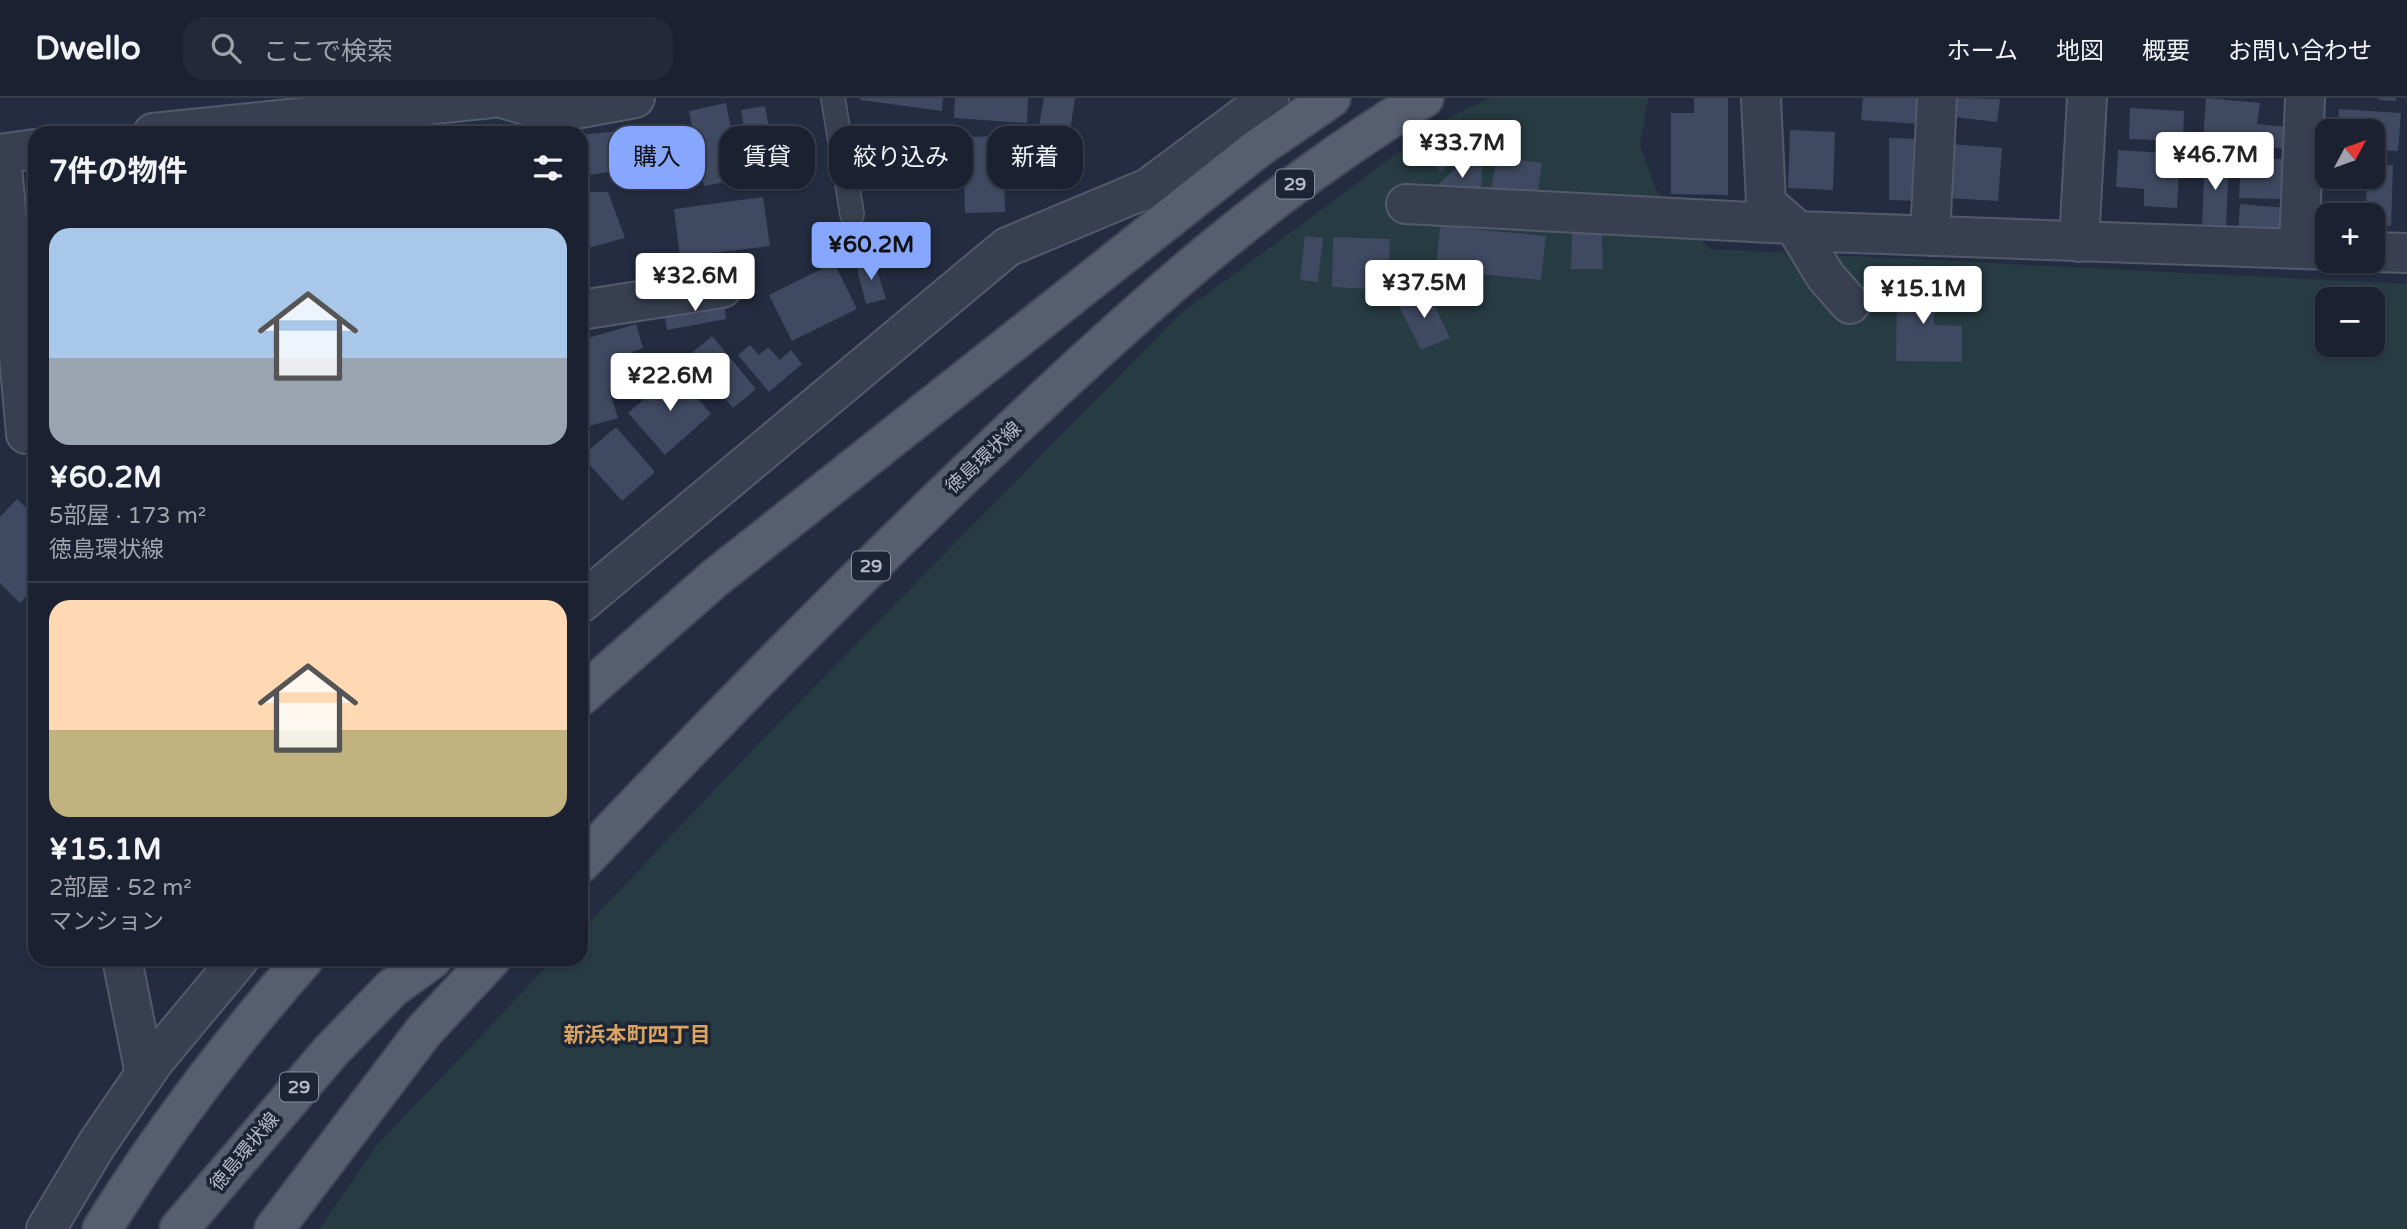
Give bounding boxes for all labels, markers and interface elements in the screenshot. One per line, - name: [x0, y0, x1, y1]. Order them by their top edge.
- search box: [183, 17, 673, 80]
- text: Dwello: [35, 29, 141, 68]
- icon: search: [207, 29, 245, 67]
- text: ここで検索: [263, 36, 393, 67]
- text: ホーム: [1947, 37, 2018, 66]
- text: 地図: [2056, 37, 2104, 66]
- text: 概要: [2142, 37, 2190, 66]
- text: お問い合わせ: [2228, 37, 2372, 66]
- north arrow: [2315, 119, 2385, 189]
- map controls: [2315, 119, 2385, 357]
- pin: ¥33.7M: [1405, 120, 1519, 180]
- chip: 購入: [609, 126, 705, 189]
- chip: 賃貸: [719, 126, 815, 189]
- chip: 絞り込み: [829, 126, 973, 189]
- chip: 新着: [987, 126, 1083, 189]
- text: ¥33.7M: [1419, 129, 1505, 157]
- pin: ¥46.7M: [2158, 132, 2272, 192]
- text: ¥46.7M: [2172, 141, 2258, 169]
- icon: filters: [529, 149, 567, 187]
- text: 7件の物件: [49, 153, 188, 190]
- road number: 29: [1276, 170, 1314, 198]
- button: +: [2315, 203, 2385, 273]
- pin: ¥60.2M: [814, 222, 928, 282]
- text: ¥60.2M: [828, 231, 914, 259]
- pin: ¥32.6M: [638, 254, 752, 313]
- pin: ¥37.5M: [1367, 260, 1481, 320]
- text: ¥32.6M: [652, 262, 738, 290]
- pin: ¥15.1M: [1866, 266, 1980, 326]
- text: ¥37.5M: [1381, 269, 1467, 297]
- icon: home: [245, 273, 371, 399]
- text: ¥15.1M: [1880, 275, 1966, 303]
- button: −: [2315, 287, 2385, 357]
- pin: ¥22.6M: [613, 354, 727, 413]
- text: ¥22.6M: [627, 362, 713, 390]
- street label: 徳島環状線: [941, 417, 1026, 498]
- text: ¥60.2M: [49, 459, 162, 496]
- text: 5部屋 · 173 m²: [49, 502, 206, 530]
- text: 徳島環状線: [49, 536, 164, 564]
- road number: 29: [852, 552, 890, 580]
- icon: home: [245, 645, 371, 771]
- text: ¥15.1M: [49, 831, 162, 868]
- text: 2部屋 · 52 m²: [49, 874, 192, 902]
- text: マンション: [49, 908, 164, 936]
- district label: 新浜本町四丁目: [564, 1023, 711, 1048]
- road number: 29: [280, 1072, 318, 1102]
- street label: 徳島環状線: [206, 1108, 284, 1195]

